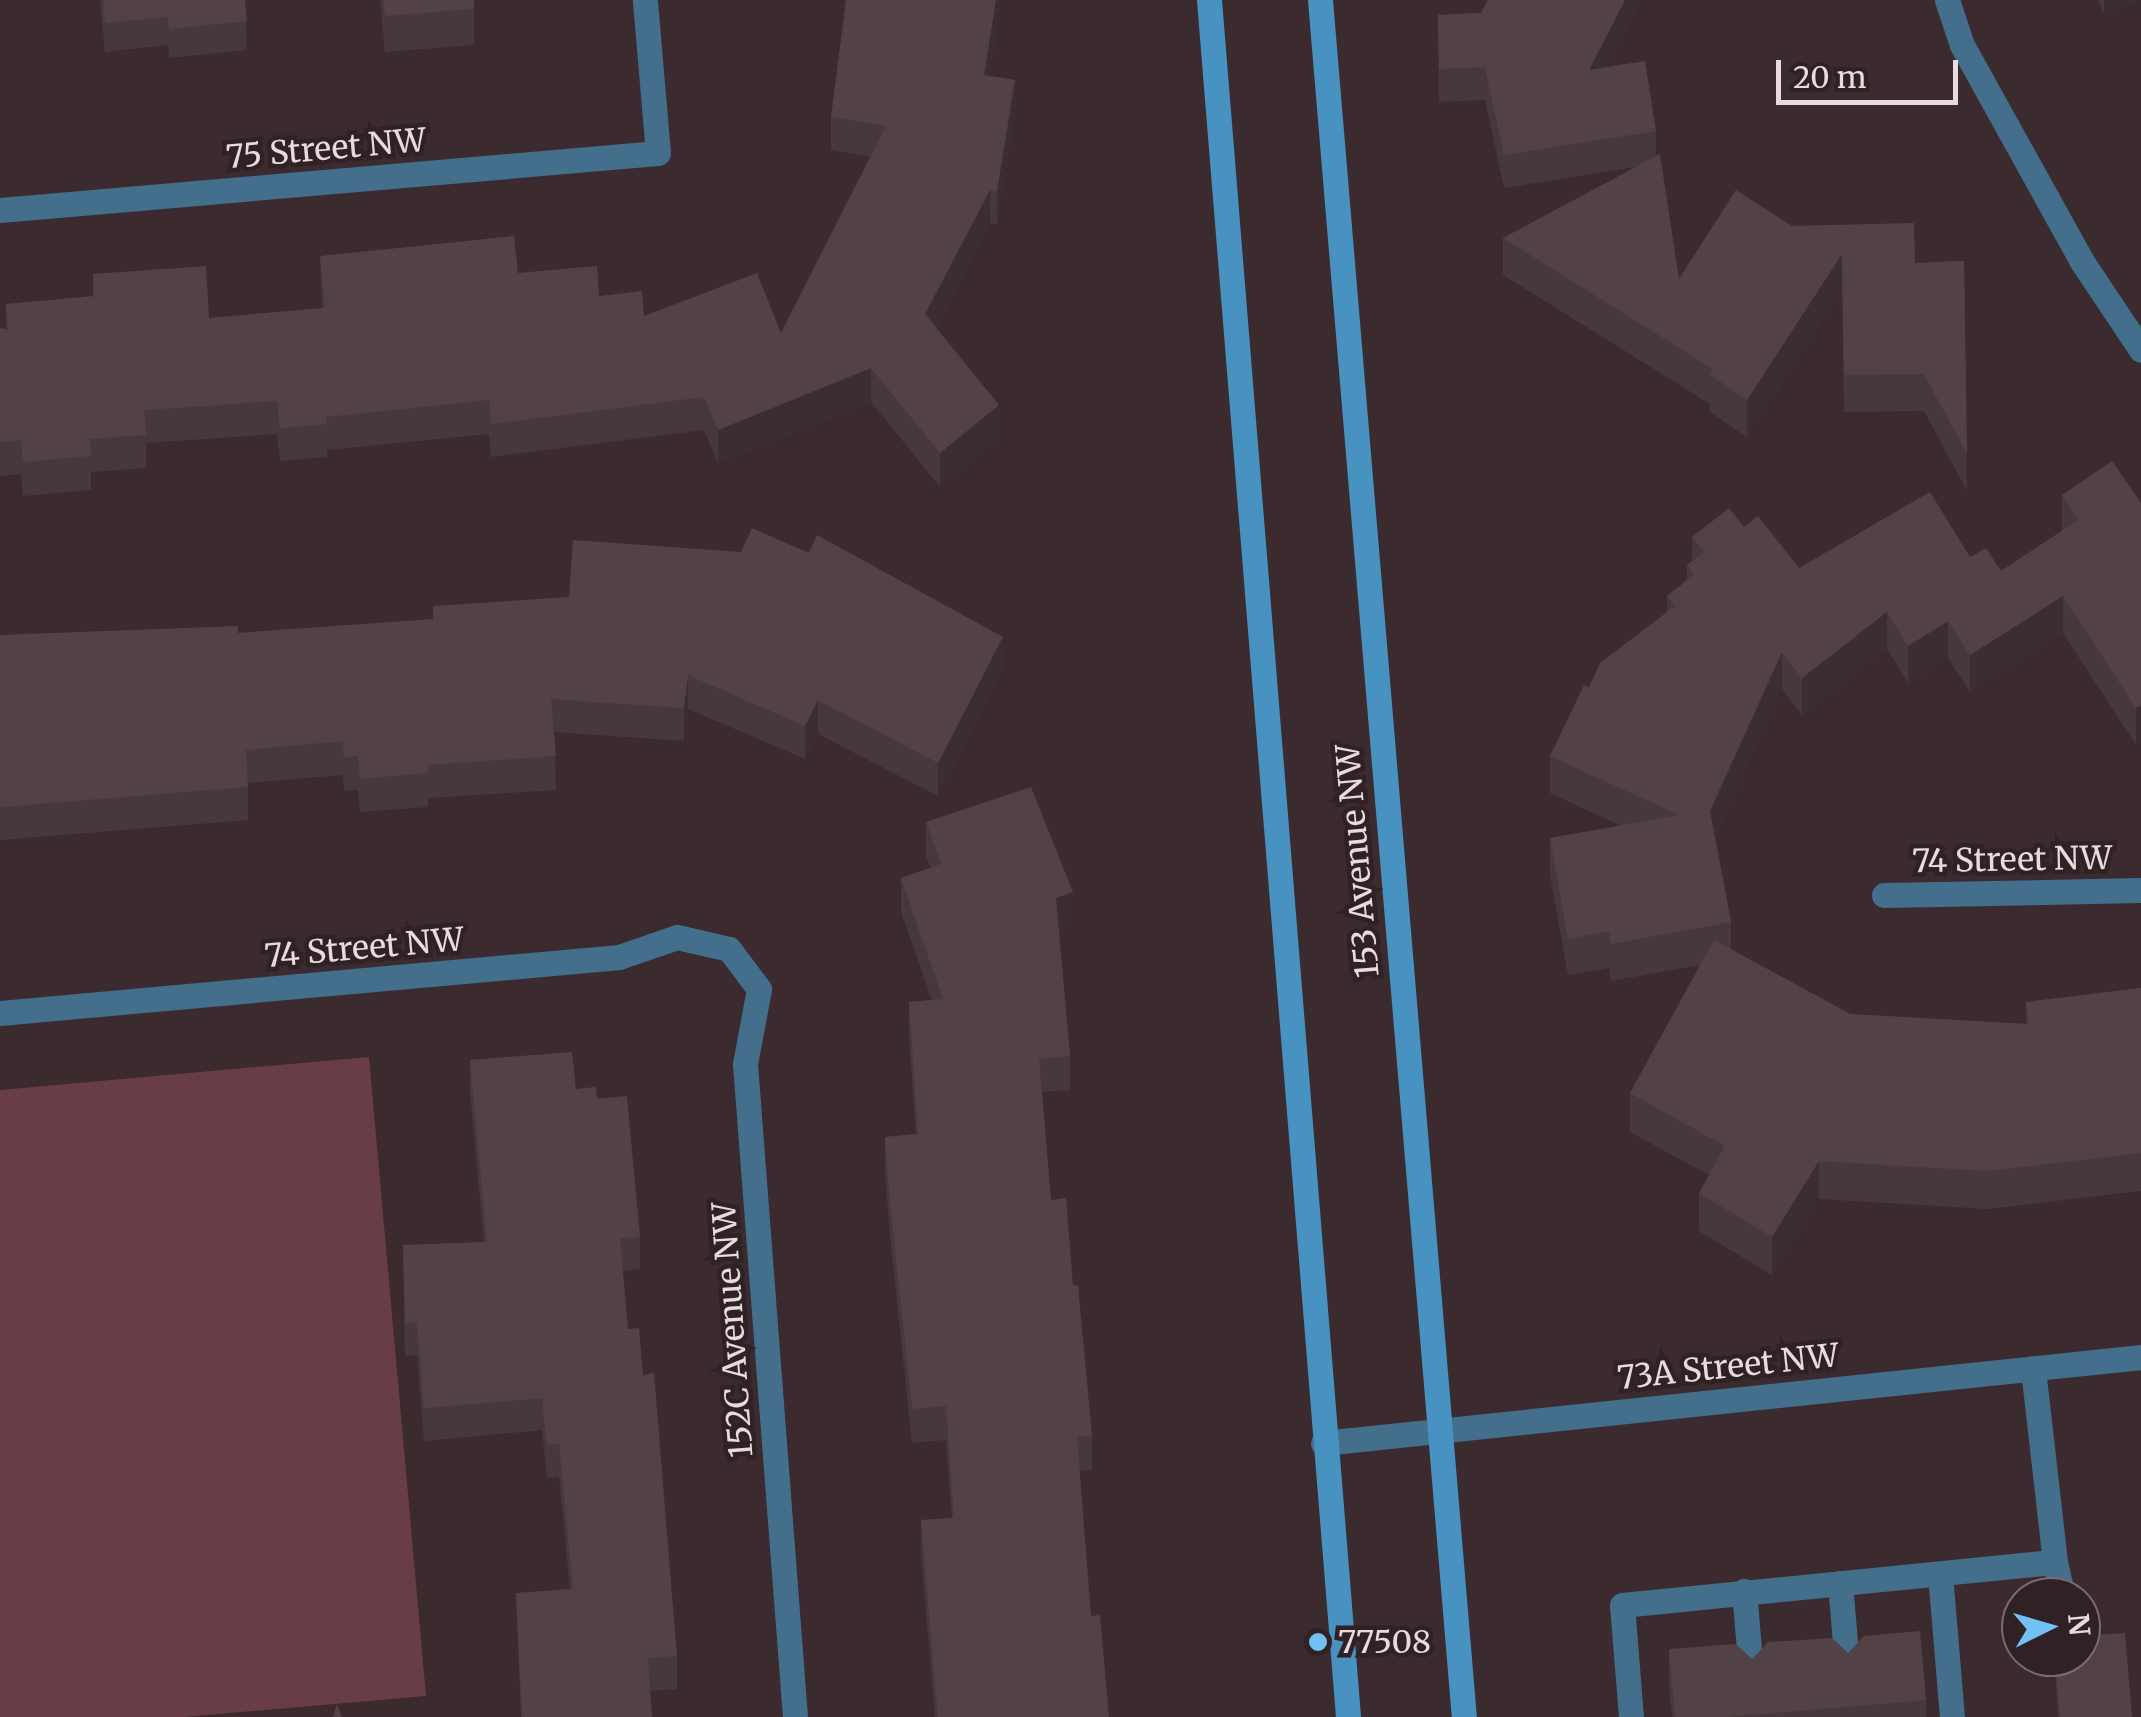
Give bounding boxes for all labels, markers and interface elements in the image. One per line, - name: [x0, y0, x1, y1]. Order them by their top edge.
- scale bar: [1781, 40, 1964, 102]
- text: 20 m: [1793, 58, 1866, 96]
- street label: 75 Street NW: [224, 121, 428, 177]
- street label: 153 Avenue NW: [1329, 743, 1387, 979]
- street label: 74 Street NW: [1912, 839, 2112, 881]
- street label: 74 Street NW: [263, 920, 465, 976]
- street label: 152C Avenue NW: [705, 1201, 761, 1459]
- street label: 73A Street NW: [1615, 1336, 1841, 1398]
- north arrow: [2001, 1577, 2101, 1677]
- text: N: [2060, 1612, 2098, 1637]
- place label: 77508: [1338, 1623, 1431, 1661]
- marker: 77508: [1307, 1631, 1329, 1653]

